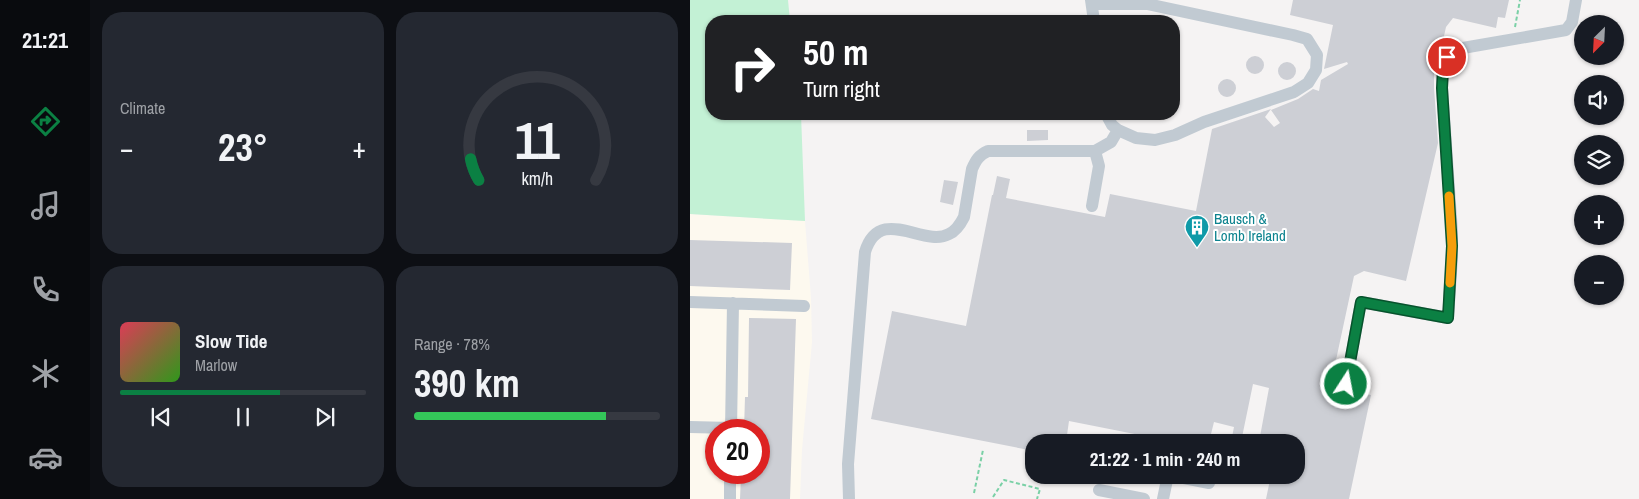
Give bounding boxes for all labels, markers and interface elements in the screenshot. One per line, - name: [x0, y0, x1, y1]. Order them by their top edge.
- north arrow: [1574, 15, 1624, 65]
- map controls: [1574, 15, 1624, 305]
- text: 21:21: [22, 25, 68, 55]
- text: 50 m: [803, 29, 868, 76]
- icon: right: [720, 35, 785, 100]
- pin: [1426, 36, 1468, 78]
- icon: arrive: [1433, 43, 1461, 71]
- text: Turn right: [803, 74, 880, 104]
- button: sound: [1574, 75, 1624, 125]
- text: Climate: [120, 97, 165, 119]
- icon: directions: [28, 104, 63, 139]
- text: 11: [514, 105, 560, 175]
- text: 23°: [218, 122, 268, 173]
- text: −: [120, 129, 133, 167]
- text: +: [353, 129, 366, 167]
- button: layers: [1574, 135, 1624, 185]
- text: km/h: [521, 167, 553, 191]
- icon: music: [28, 188, 63, 223]
- button: +: [1574, 195, 1624, 245]
- place label: Bausch & Lomb Ireland: [1214, 208, 1286, 246]
- building icon: Bausch & Lomb Ireland: [1184, 214, 1210, 248]
- button: −: [1574, 255, 1624, 305]
- icon: phone: [28, 272, 63, 307]
- text: Slow Tide: [195, 328, 267, 354]
- text: Range · 78%: [414, 333, 490, 355]
- text: Marlow: [195, 354, 237, 376]
- icon: climate: [28, 356, 63, 391]
- position arrow: [1319, 357, 1371, 409]
- text: 390 km: [414, 358, 520, 409]
- icon: previous: [147, 403, 175, 431]
- icon: pause: [229, 403, 257, 431]
- icon: next: [311, 403, 339, 431]
- speed limit sign: 20: [705, 419, 770, 484]
- icon: car: [28, 440, 63, 475]
- text: 21:22 · 1 min · 240 m: [1090, 446, 1240, 472]

